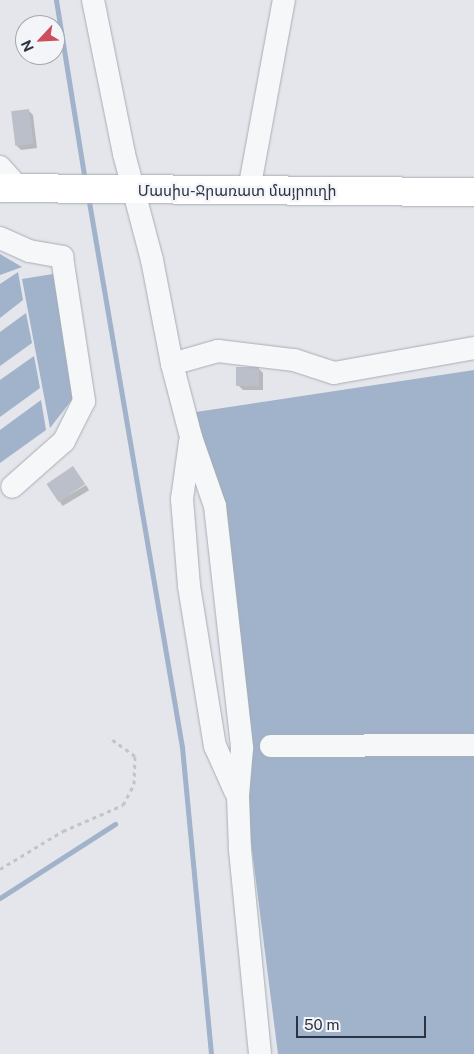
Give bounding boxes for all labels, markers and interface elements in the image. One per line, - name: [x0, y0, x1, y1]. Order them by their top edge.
- north arrow: [15, 15, 65, 65]
- text: N: [18, 38, 37, 54]
- street label: Մասիս-Ջրառատ մայրուղի: [138, 182, 336, 200]
- scale bar: [299, 1006, 429, 1038]
- text: 50 m: [304, 1016, 339, 1033]

